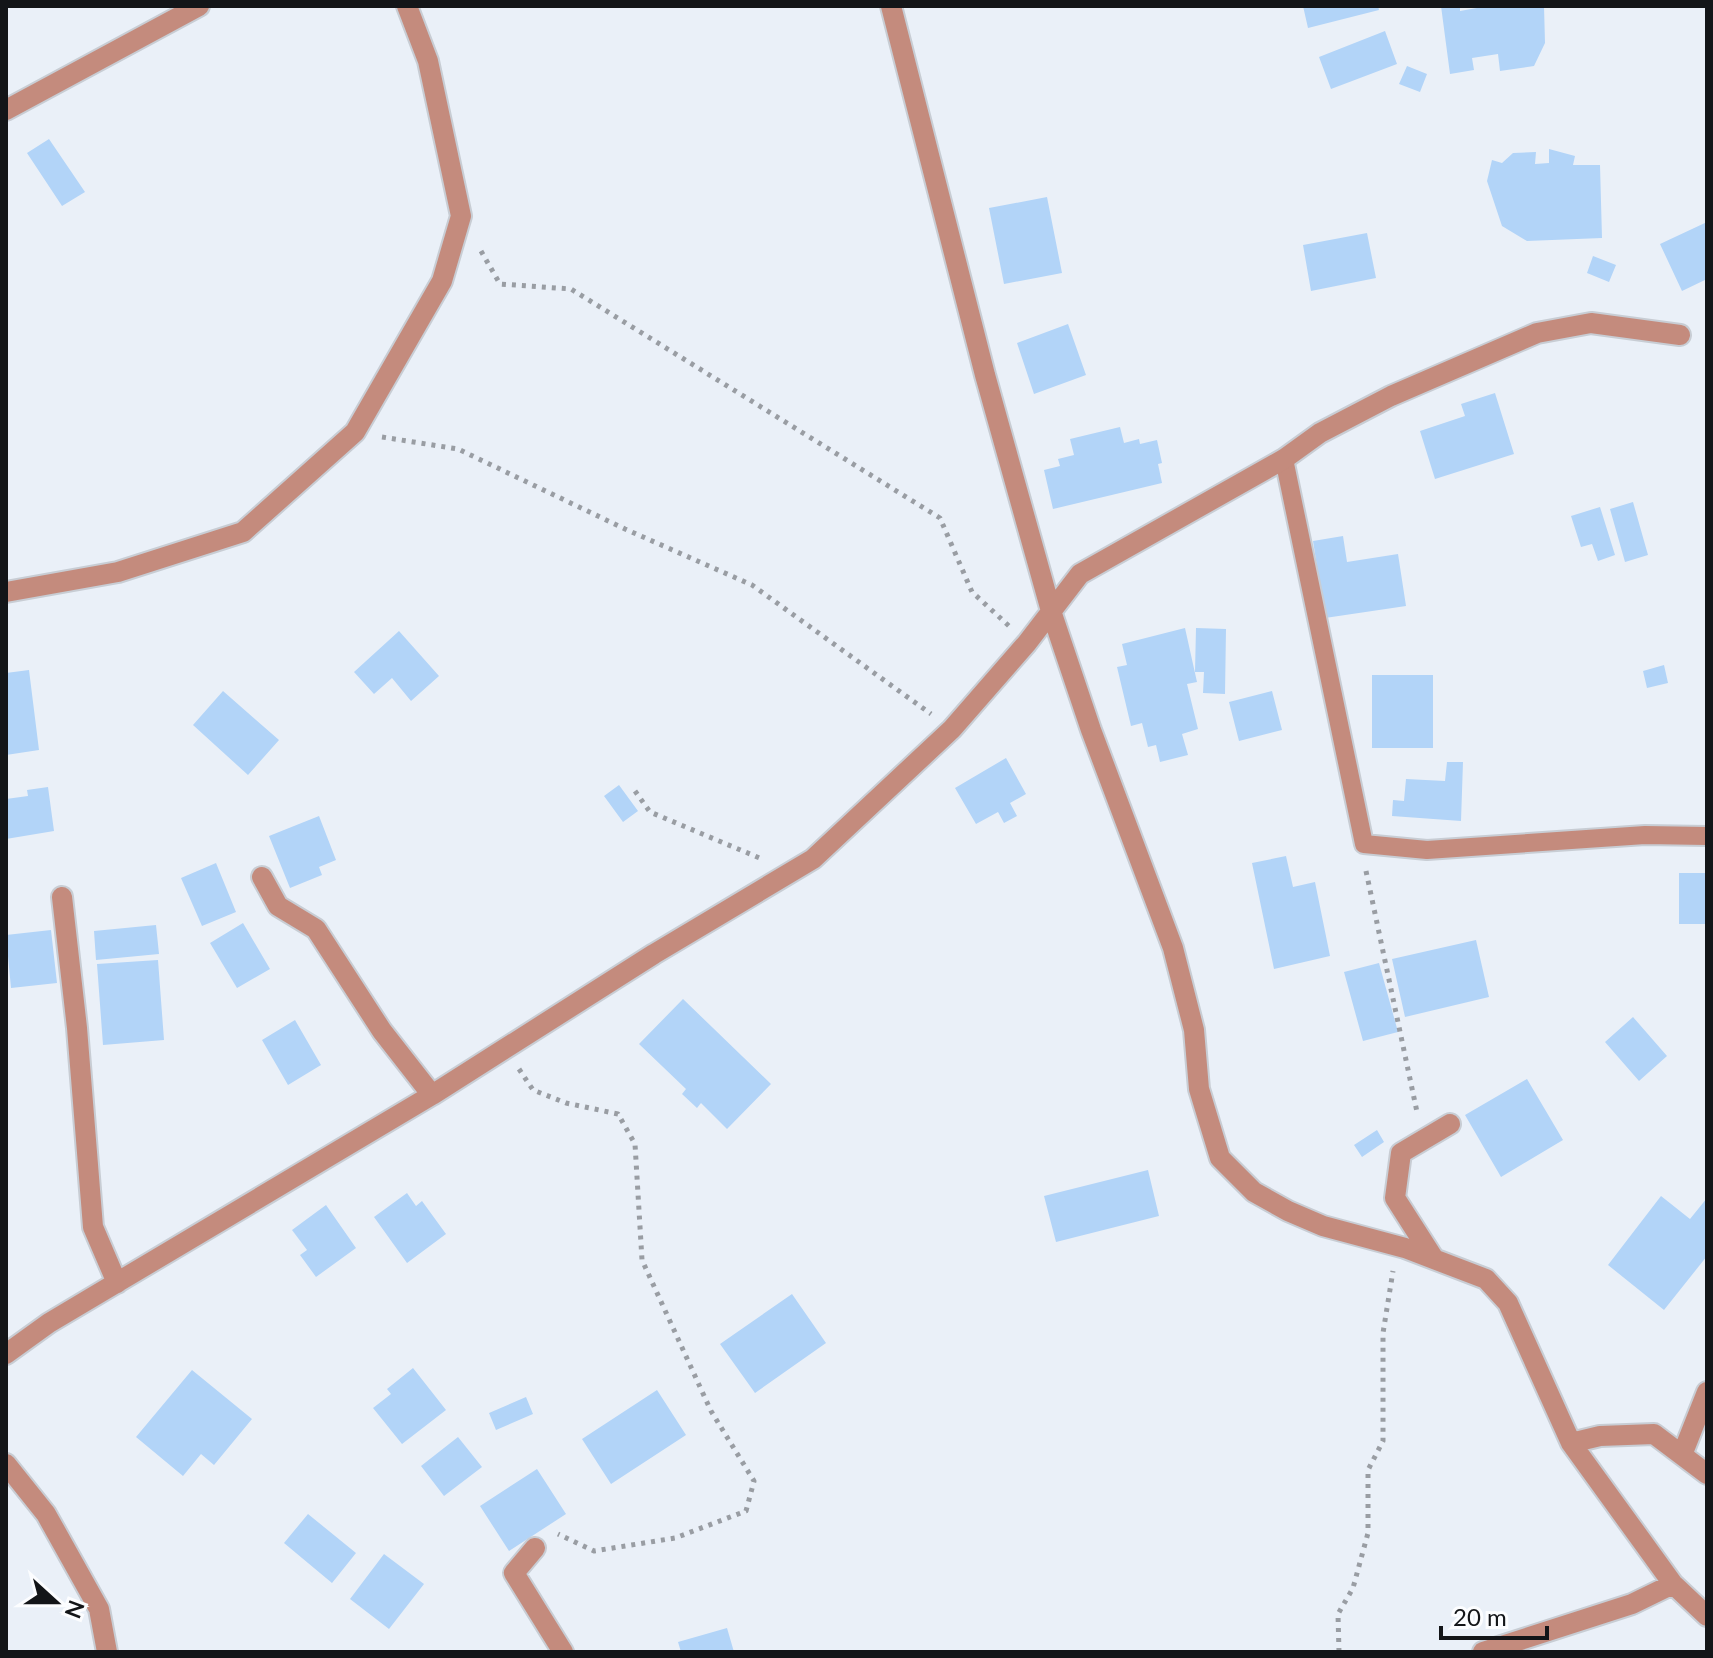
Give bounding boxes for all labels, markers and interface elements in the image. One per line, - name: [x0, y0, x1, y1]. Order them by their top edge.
- north arrow: [16, 1562, 96, 1642]
- scale bar: [1441, 1590, 1547, 1640]
- text: N: [59, 1597, 91, 1622]
- text: 20 m: [1453, 1602, 1507, 1631]

